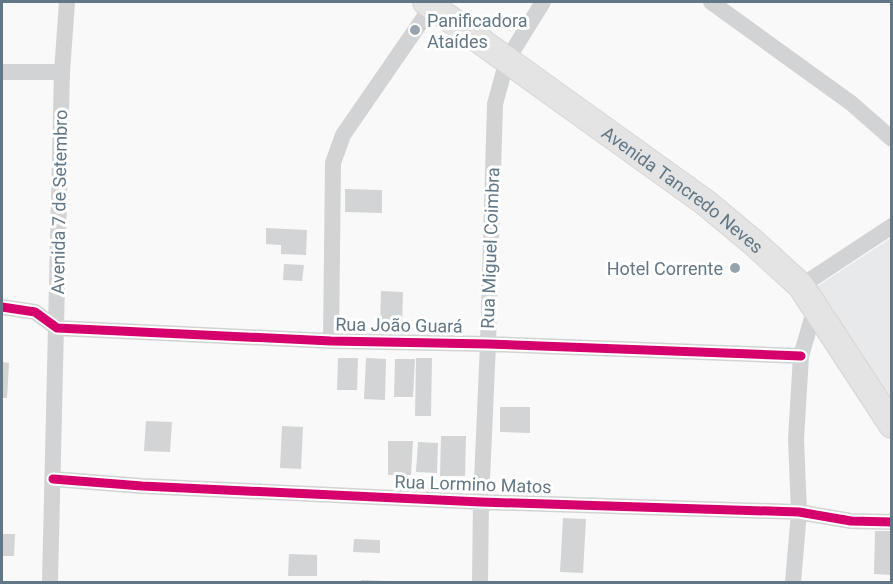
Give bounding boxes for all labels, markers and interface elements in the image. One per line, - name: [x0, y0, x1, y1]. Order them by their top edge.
- place label: Panificadora Ataídes: [427, 10, 528, 52]
- marker: Panificadora Ataídes: [408, 23, 422, 37]
- street label: Avenida 7 de Setembro: [47, 109, 71, 295]
- street label: Avenida Tancredo Neves: [598, 121, 768, 257]
- street label: Rua Miguel Coimbra: [477, 167, 503, 329]
- place label: Hotel Corrente: [607, 258, 723, 279]
- marker: Hotel Corrente: [728, 261, 742, 275]
- street label: Rua João Guará: [335, 313, 463, 337]
- street label: Rua Lormino Matos: [394, 471, 552, 497]

